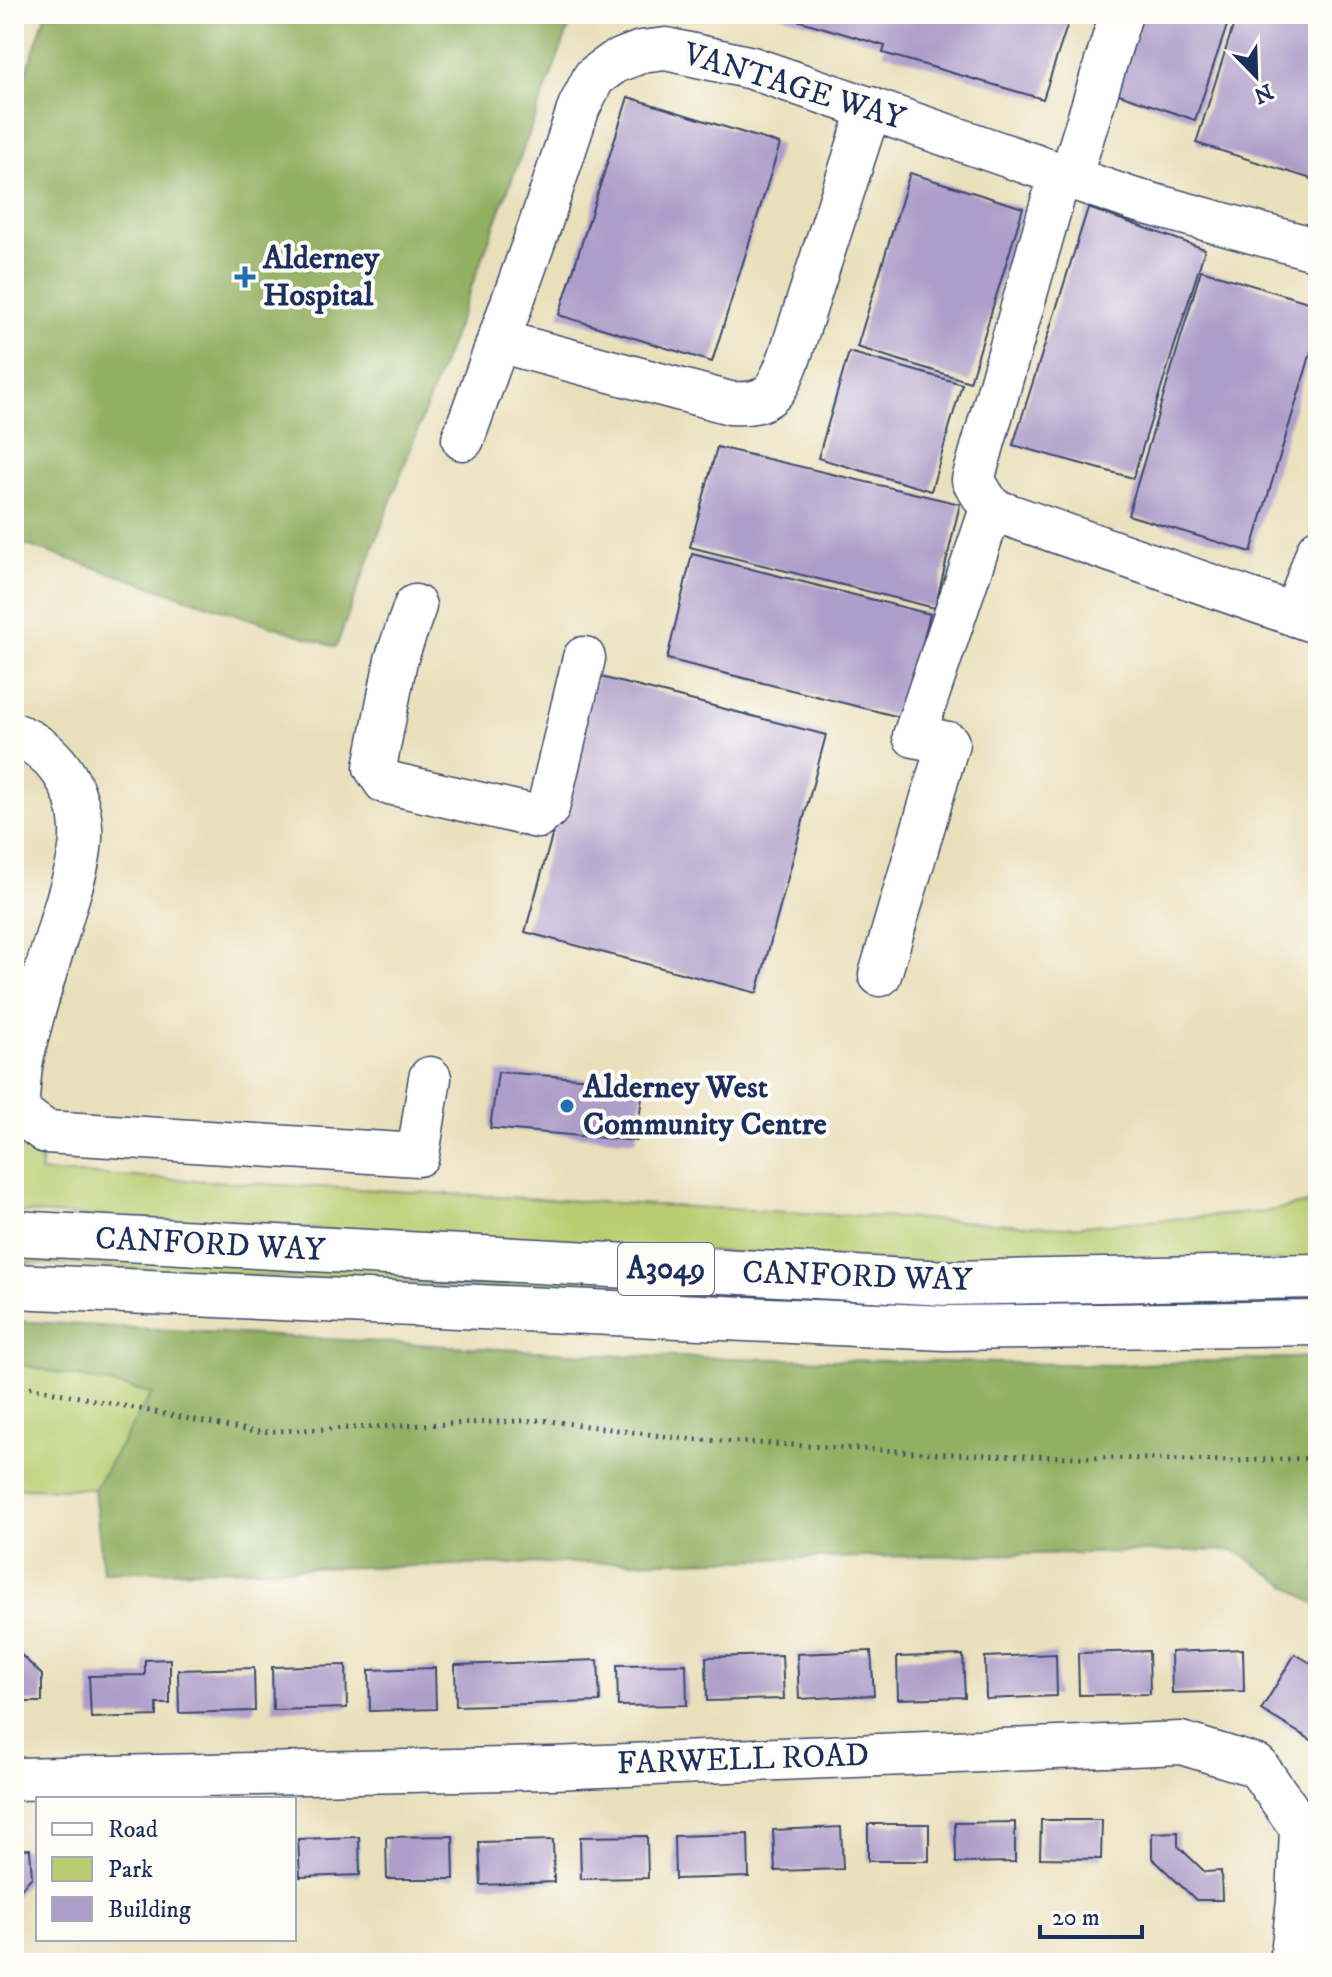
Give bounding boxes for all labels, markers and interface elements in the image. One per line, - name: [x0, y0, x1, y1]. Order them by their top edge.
- street label: VANTAGE WAY: [678, 34, 910, 140]
- north arrow: [1216, 36, 1296, 116]
- text: N: [1250, 77, 1277, 109]
- place label: Alderney Hospital: [262, 239, 380, 316]
- marker: Alderney Hospital: [234, 266, 256, 288]
- place label: Alderney West Community Centre: [582, 1068, 827, 1145]
- marker: Alderney West Community Centre: [558, 1097, 576, 1115]
- street label: CANFORD WAY: [94, 1219, 327, 1271]
- road number: A3049: [618, 1243, 714, 1295]
- street label: CANFORD WAY: [741, 1253, 974, 1301]
- street label: FARWELL ROAD: [616, 1736, 870, 1784]
- legend: [36, 1797, 296, 1941]
- text: Road: [108, 1815, 158, 1845]
- text: Park: [108, 1855, 153, 1885]
- scale bar: [1040, 1889, 1142, 1939]
- text: Building: [108, 1895, 191, 1925]
- text: 20 m: [1052, 1903, 1100, 1933]

